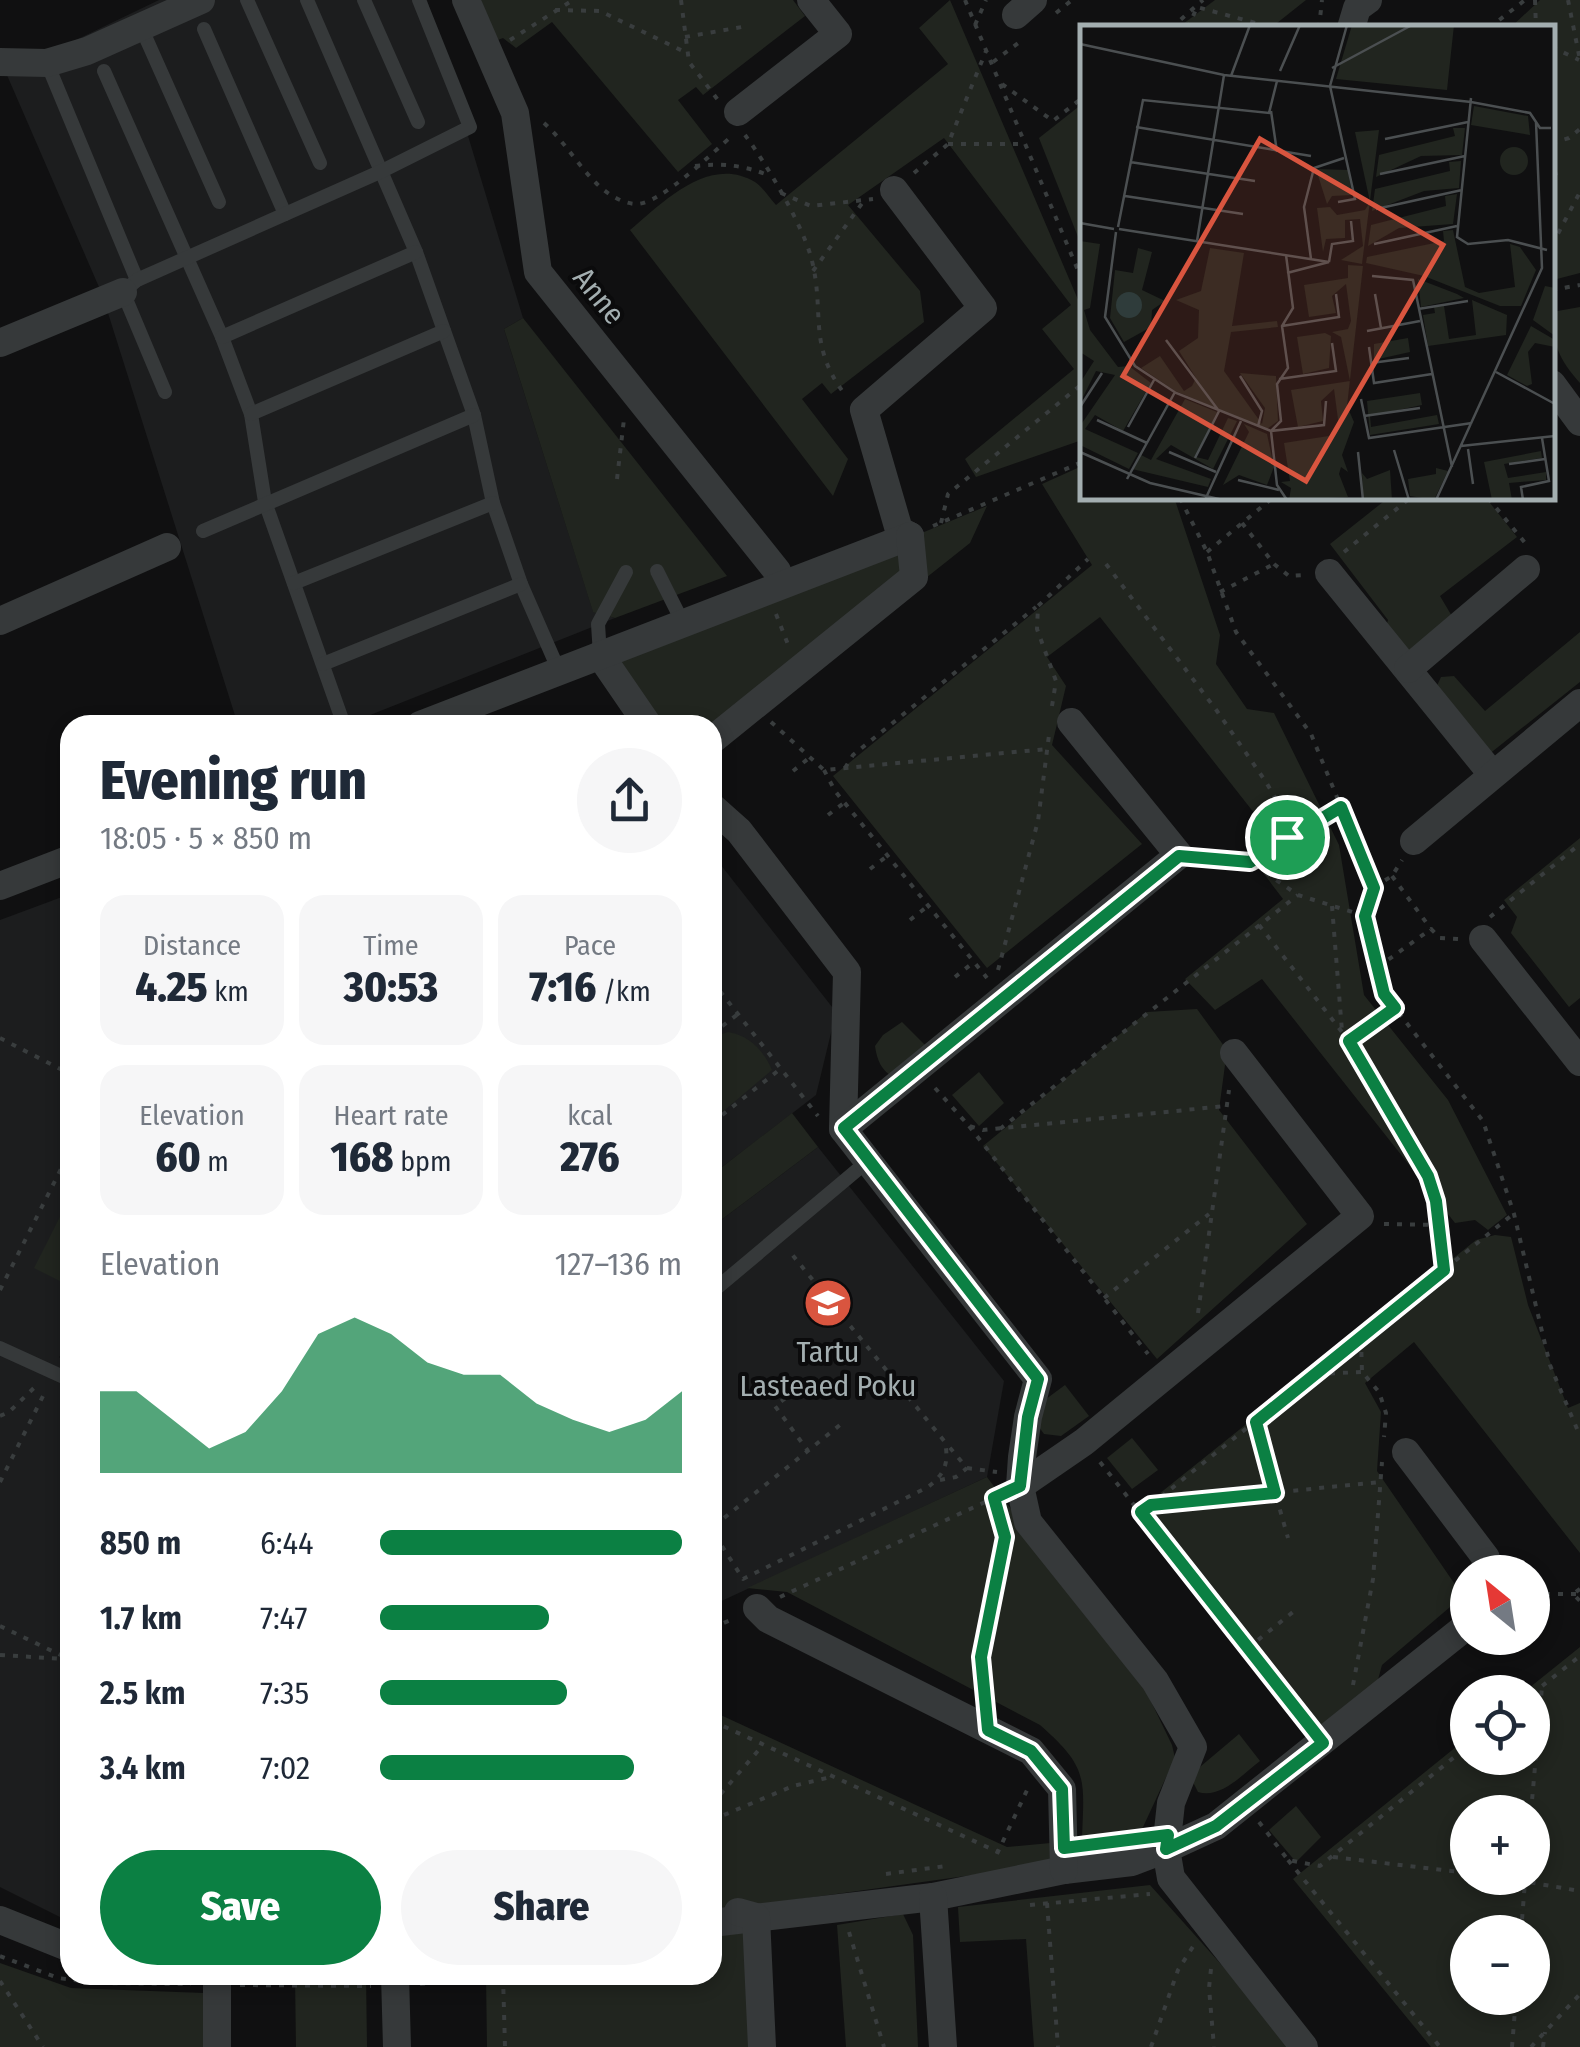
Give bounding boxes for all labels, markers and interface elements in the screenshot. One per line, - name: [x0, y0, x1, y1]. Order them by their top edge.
- inset map: [1080, 25, 1555, 500]
- street label: Anne: [565, 260, 633, 332]
- text: Evening run: [100, 748, 367, 814]
- button: share: [577, 748, 682, 853]
- pin: [1245, 795, 1330, 880]
- icon: arrive: [1260, 810, 1315, 865]
- text: 18:05 · 5 × 850 m: [100, 819, 312, 857]
- text: Distance: [143, 929, 241, 962]
- text: Time: [363, 929, 419, 962]
- text: Pace: [564, 929, 616, 962]
- text: 4.25: [135, 962, 208, 1012]
- text: 30:53: [344, 962, 438, 1012]
- text: 7:16: [529, 962, 596, 1012]
- text: km: [208, 975, 249, 1008]
- text: /km: [596, 975, 651, 1008]
- text: Elevation: [139, 1099, 245, 1132]
- text: Heart rate: [334, 1099, 448, 1132]
- text: kcal: [567, 1099, 613, 1132]
- text: 60: [155, 1132, 201, 1182]
- text: 168: [331, 1132, 394, 1182]
- text: 276: [560, 1132, 620, 1182]
- text: m: [201, 1145, 229, 1178]
- text: bpm: [394, 1145, 452, 1178]
- text: Elevation: [100, 1245, 220, 1283]
- text: 127–136 m: [555, 1245, 682, 1283]
- school or university icon: Tartu Lasteaed Poku: [802, 1277, 854, 1329]
- place label: Tartu Lasteaed Poku: [740, 1334, 916, 1404]
- text: 850 m: [100, 1524, 181, 1562]
- text: 6:44: [260, 1524, 313, 1562]
- north arrow: [1450, 1555, 1550, 1655]
- map controls: [1450, 1555, 1550, 2015]
- text: 1.7 km: [100, 1599, 182, 1637]
- text: 7:47: [260, 1599, 307, 1637]
- text: 2.5 km: [100, 1674, 186, 1712]
- text: 7:35: [260, 1674, 309, 1712]
- button: locate: [1450, 1675, 1550, 1775]
- text: 3.4 km: [100, 1749, 186, 1787]
- text: 7:02: [260, 1749, 310, 1787]
- button: +: [1450, 1795, 1550, 1895]
- button: Save: [100, 1850, 381, 1965]
- button: Share: [401, 1850, 682, 1965]
- button: −: [1450, 1915, 1550, 2015]

